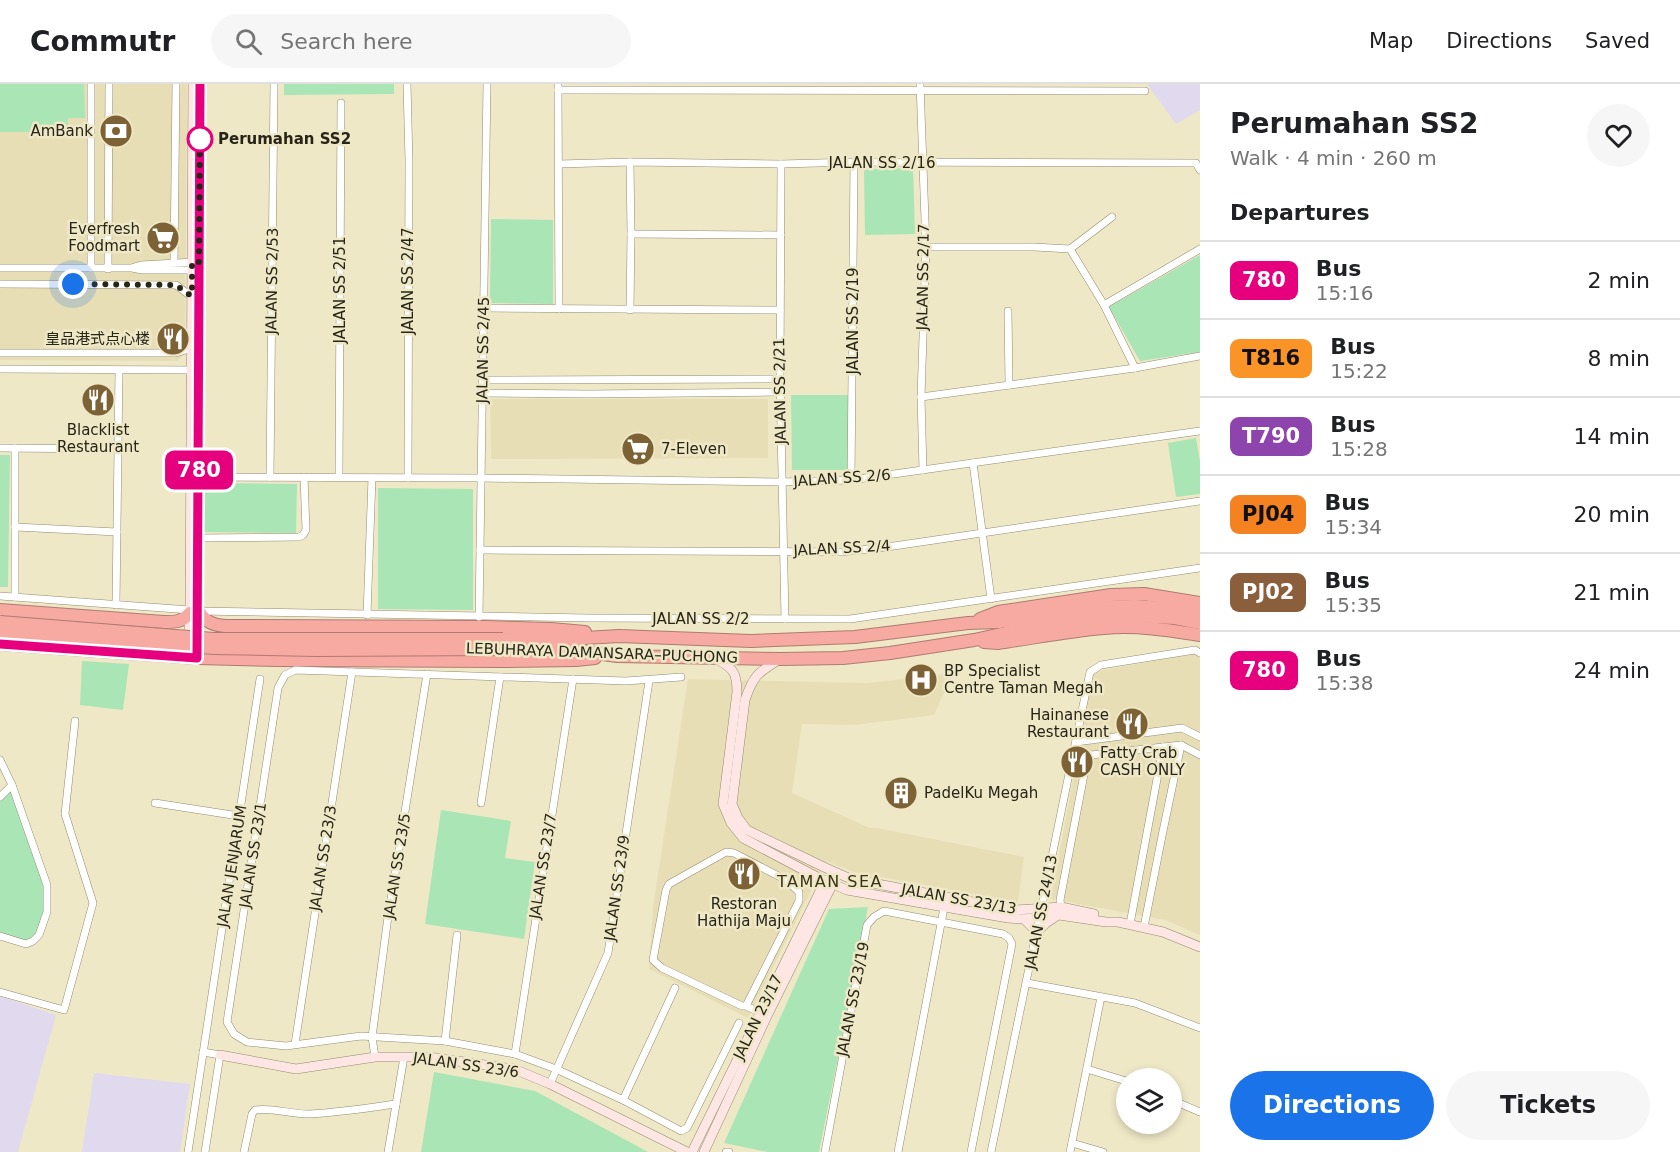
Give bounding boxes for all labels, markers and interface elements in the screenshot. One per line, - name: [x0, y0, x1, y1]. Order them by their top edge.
- search box: [211, 14, 631, 68]
- text: Commutr: [30, 25, 175, 58]
- icon: search: [232, 25, 265, 58]
- text: Search here: [280, 29, 412, 54]
- text: Map: [1369, 29, 1413, 53]
- text: Directions: [1446, 29, 1552, 53]
- text: Saved: [1585, 29, 1650, 53]
- button: heart: [1587, 104, 1650, 167]
- text: Perumahan SS2: [1230, 107, 1478, 140]
- bank icon: AmBank: [98, 113, 134, 149]
- place label: AmBank: [30, 122, 93, 140]
- marker: Perumahan SS2: [187, 126, 213, 152]
- place label: Perumahan SS2: [218, 130, 351, 148]
- text: Walk · 4 min · 260 m: [1230, 146, 1437, 170]
- street label: JALAN SS 2/16: [828, 154, 935, 172]
- text: Departures: [1230, 200, 1370, 225]
- place label: Everfresh Foodmart: [68, 220, 140, 255]
- supermarket icon: Everfresh Foodmart: [145, 220, 181, 256]
- street label: JALAN SS 2/17: [913, 223, 933, 332]
- street label: JALAN SS 2/53: [262, 227, 282, 336]
- street label: JALAN SS 2/47: [399, 228, 417, 335]
- street label: JALAN SS 2/51: [331, 237, 349, 344]
- text: Bus: [1316, 256, 1361, 281]
- street label: JALAN SS 2/19: [844, 268, 862, 375]
- text: 780: [1242, 268, 1286, 292]
- text: 2 min: [1588, 268, 1650, 293]
- your location: [58, 269, 88, 299]
- text: 15:16: [1316, 281, 1373, 305]
- street label: JALAN SS 2/45: [473, 296, 493, 405]
- restaurant icon: 皇品港式点心楼: [155, 321, 191, 357]
- place label: 皇品港式点心楼: [45, 330, 150, 348]
- text: Bus: [1330, 334, 1376, 359]
- street label: JALAN SS 2/21: [770, 337, 790, 446]
- text: T816: [1242, 346, 1300, 370]
- text: 8 min: [1588, 346, 1650, 371]
- text: 15:22: [1330, 359, 1388, 383]
- restaurant icon: Blacklist Restaurant: [80, 382, 116, 418]
- text: Bus: [1330, 412, 1376, 437]
- place label: Blacklist Restaurant: [57, 421, 139, 456]
- text: T790: [1242, 424, 1300, 448]
- text: 14 min: [1574, 424, 1650, 449]
- supermarket icon: 7-Eleven: [620, 431, 656, 467]
- text: 15:28: [1330, 437, 1388, 461]
- place label: 7-Eleven: [661, 440, 726, 458]
- line badge: 780: [164, 450, 234, 490]
- text: 780: [177, 458, 221, 482]
- street label: JALAN SS 2/6: [792, 466, 891, 490]
- text: Bus: [1324, 490, 1370, 515]
- text: PJ04: [1242, 502, 1294, 526]
- text: 20 min: [1574, 502, 1650, 527]
- text: 15:34: [1324, 515, 1382, 539]
- street label: JALAN SS 2/4: [792, 536, 891, 560]
- text: Bus: [1324, 568, 1370, 593]
- text: PJ02: [1242, 580, 1294, 604]
- text: 21 min: [1574, 580, 1650, 605]
- text: 15:35: [1324, 593, 1382, 617]
- street label: JALAN SS 2/2: [651, 610, 750, 628]
- street label: LEBUHRAYA DAMANSARA–PUCHONG: [466, 639, 738, 667]
- text: Bus: [1316, 646, 1361, 671]
- text: 780: [1242, 658, 1286, 682]
- text: 24 min: [1574, 658, 1650, 683]
- hospital icon: BP Specialist Centre Taman Megah: [903, 662, 939, 698]
- place label: BP Specialist Centre Taman Megah: [944, 662, 1103, 697]
- text: 15:38: [1316, 671, 1373, 695]
- place label: Hainanese Restaurant: [1027, 706, 1109, 741]
- restaurant icon: Hainanese Restaurant: [1114, 706, 1150, 742]
- restaurant icon: Fatty Crab CASH ONLY: [1059, 744, 1095, 780]
- place label: Fatty Crab CASH ONLY: [1100, 744, 1186, 779]
- building icon: PadelKu Megah: [883, 775, 919, 811]
- place label: PadelKu Megah: [924, 784, 1038, 802]
- street label: JALAN SS 23/1: [236, 801, 270, 910]
- street label: JALAN JENJARUM: [213, 804, 251, 929]
- street label: JALAN SS 23/3: [306, 804, 340, 913]
- street label: JALAN SS 23/5: [380, 812, 414, 921]
- street label: JALAN SS 23/7: [526, 812, 560, 921]
- street label: JALAN SS 23/9: [601, 834, 633, 943]
- street label: JALAN SS 24/13: [1021, 853, 1061, 972]
- restaurant icon: Restoran Hathija Maju: [726, 856, 762, 892]
- district label: TAMAN SEA: [776, 872, 883, 891]
- street label: JALAN SS 23/13: [899, 880, 1018, 918]
- place label: Restoran Hathija Maju: [697, 895, 791, 930]
- street label: JALAN SS 23/19: [833, 940, 873, 1059]
- street label: JALAN 23/17: [729, 971, 786, 1063]
- street label: JALAN SS 23/6: [411, 1049, 520, 1081]
- map controls: [1116, 1068, 1182, 1134]
- button: layers: [1116, 1068, 1182, 1134]
- button: Directions: [1230, 1071, 1434, 1140]
- button: Tickets: [1446, 1071, 1650, 1140]

